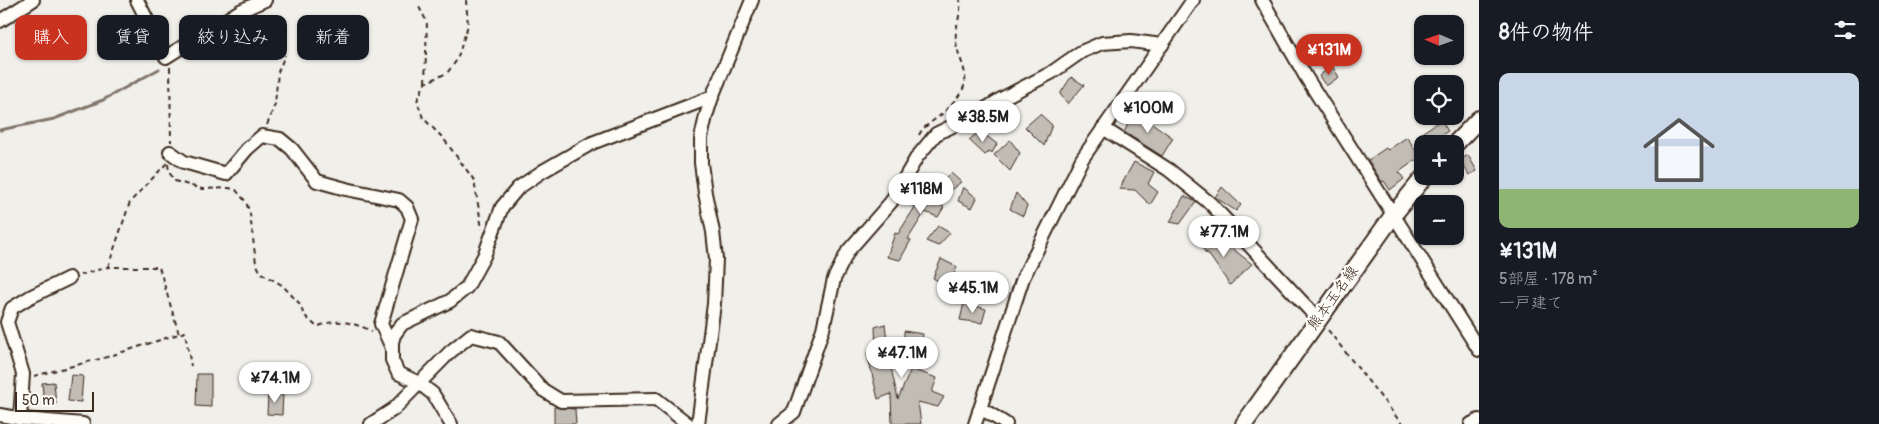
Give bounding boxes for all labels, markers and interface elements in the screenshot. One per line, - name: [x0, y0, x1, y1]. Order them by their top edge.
- chip: 購入: [15, 15, 87, 60]
- chip: 賃貸: [97, 15, 169, 60]
- chip: 絞り込み: [179, 15, 287, 60]
- chip: 新着: [297, 15, 369, 60]
- north arrow: [1414, 15, 1464, 65]
- map controls: [1414, 15, 1464, 245]
- icon: filters: [1831, 16, 1859, 44]
- text: 8件の物件: [1499, 19, 1594, 46]
- pin: ¥131M: [1294, 34, 1364, 76]
- text: ¥131M: [1307, 40, 1351, 60]
- button: locate: [1414, 75, 1464, 125]
- pin: ¥100M: [1113, 92, 1183, 134]
- text: ¥100M: [1123, 98, 1173, 118]
- pin: ¥38.5M: [942, 100, 1024, 143]
- icon: home: [1634, 105, 1724, 195]
- text: ¥38.5M: [957, 107, 1009, 127]
- button: +: [1414, 135, 1464, 185]
- pin: ¥118M: [886, 172, 956, 215]
- text: ¥118M: [899, 179, 943, 199]
- button: −: [1414, 195, 1464, 245]
- pin: ¥77.1M: [1183, 216, 1265, 258]
- text: ¥77.1M: [1199, 222, 1249, 242]
- text: ¥131M: [1499, 238, 1557, 265]
- street label: 熊本玉名線: [1303, 262, 1363, 334]
- text: 5部屋 · 178 m²: [1499, 269, 1598, 289]
- pin: ¥45.1M: [932, 272, 1014, 314]
- text: ¥45.1M: [948, 278, 998, 298]
- text: 一戸建て: [1499, 293, 1563, 313]
- pin: ¥47.1M: [861, 336, 943, 379]
- text: ¥47.1M: [877, 343, 927, 363]
- pin: ¥74.1M: [234, 362, 316, 404]
- text: ¥74.1M: [250, 368, 300, 388]
- scale bar: [15, 389, 94, 412]
- text: 50 m: [22, 392, 55, 409]

